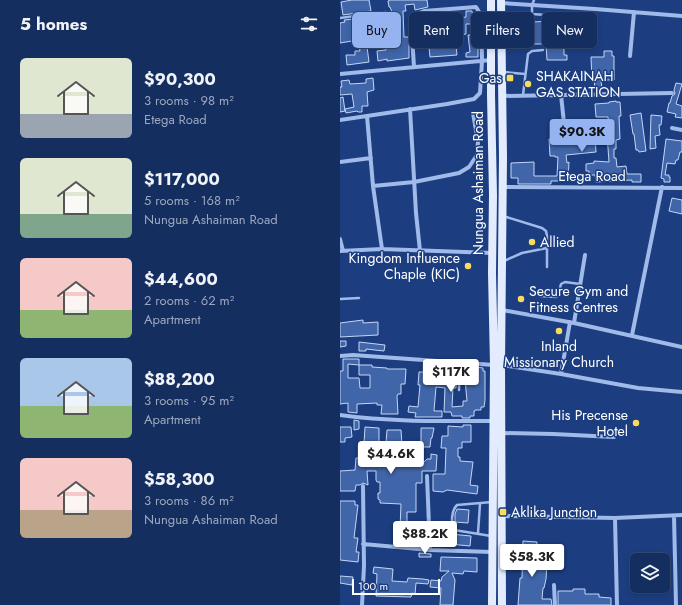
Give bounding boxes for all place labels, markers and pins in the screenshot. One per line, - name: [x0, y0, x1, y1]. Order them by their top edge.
- place label: SHAKAINAH GAS STATION: [536, 66, 620, 102]
- place label: Gas: [479, 68, 502, 88]
- marker: Gas: [505, 73, 515, 83]
- marker: SHAKAINAH GAS STATION: [523, 79, 533, 89]
- pin: $90.3K: [549, 119, 615, 153]
- place label: Allied: [540, 232, 575, 252]
- marker: Allied: [527, 237, 537, 247]
- place label: Kingdom Influence Chaple (KIC): [349, 248, 460, 284]
- marker: Kingdom Influence Chaple (KIC): [463, 261, 473, 271]
- place label: Secure Gym and Fitness Centres: [529, 281, 628, 317]
- marker: Secure Gym and Fitness Centres: [516, 294, 526, 304]
- marker: Inland Missionary Church: [554, 326, 564, 336]
- place label: Inland Missionary Church: [504, 336, 614, 372]
- pin: $117K: [423, 359, 479, 393]
- place label: His Precense Hotel: [551, 405, 628, 441]
- marker: His Precense Hotel: [631, 418, 641, 428]
- pin: $44.6K: [358, 441, 424, 475]
- place label: Aklika Junction: [511, 502, 597, 522]
- marker: Aklika Junction: [498, 507, 508, 517]
- pin: $88.2K: [392, 521, 458, 555]
- pin: $58.3K: [499, 544, 565, 578]

